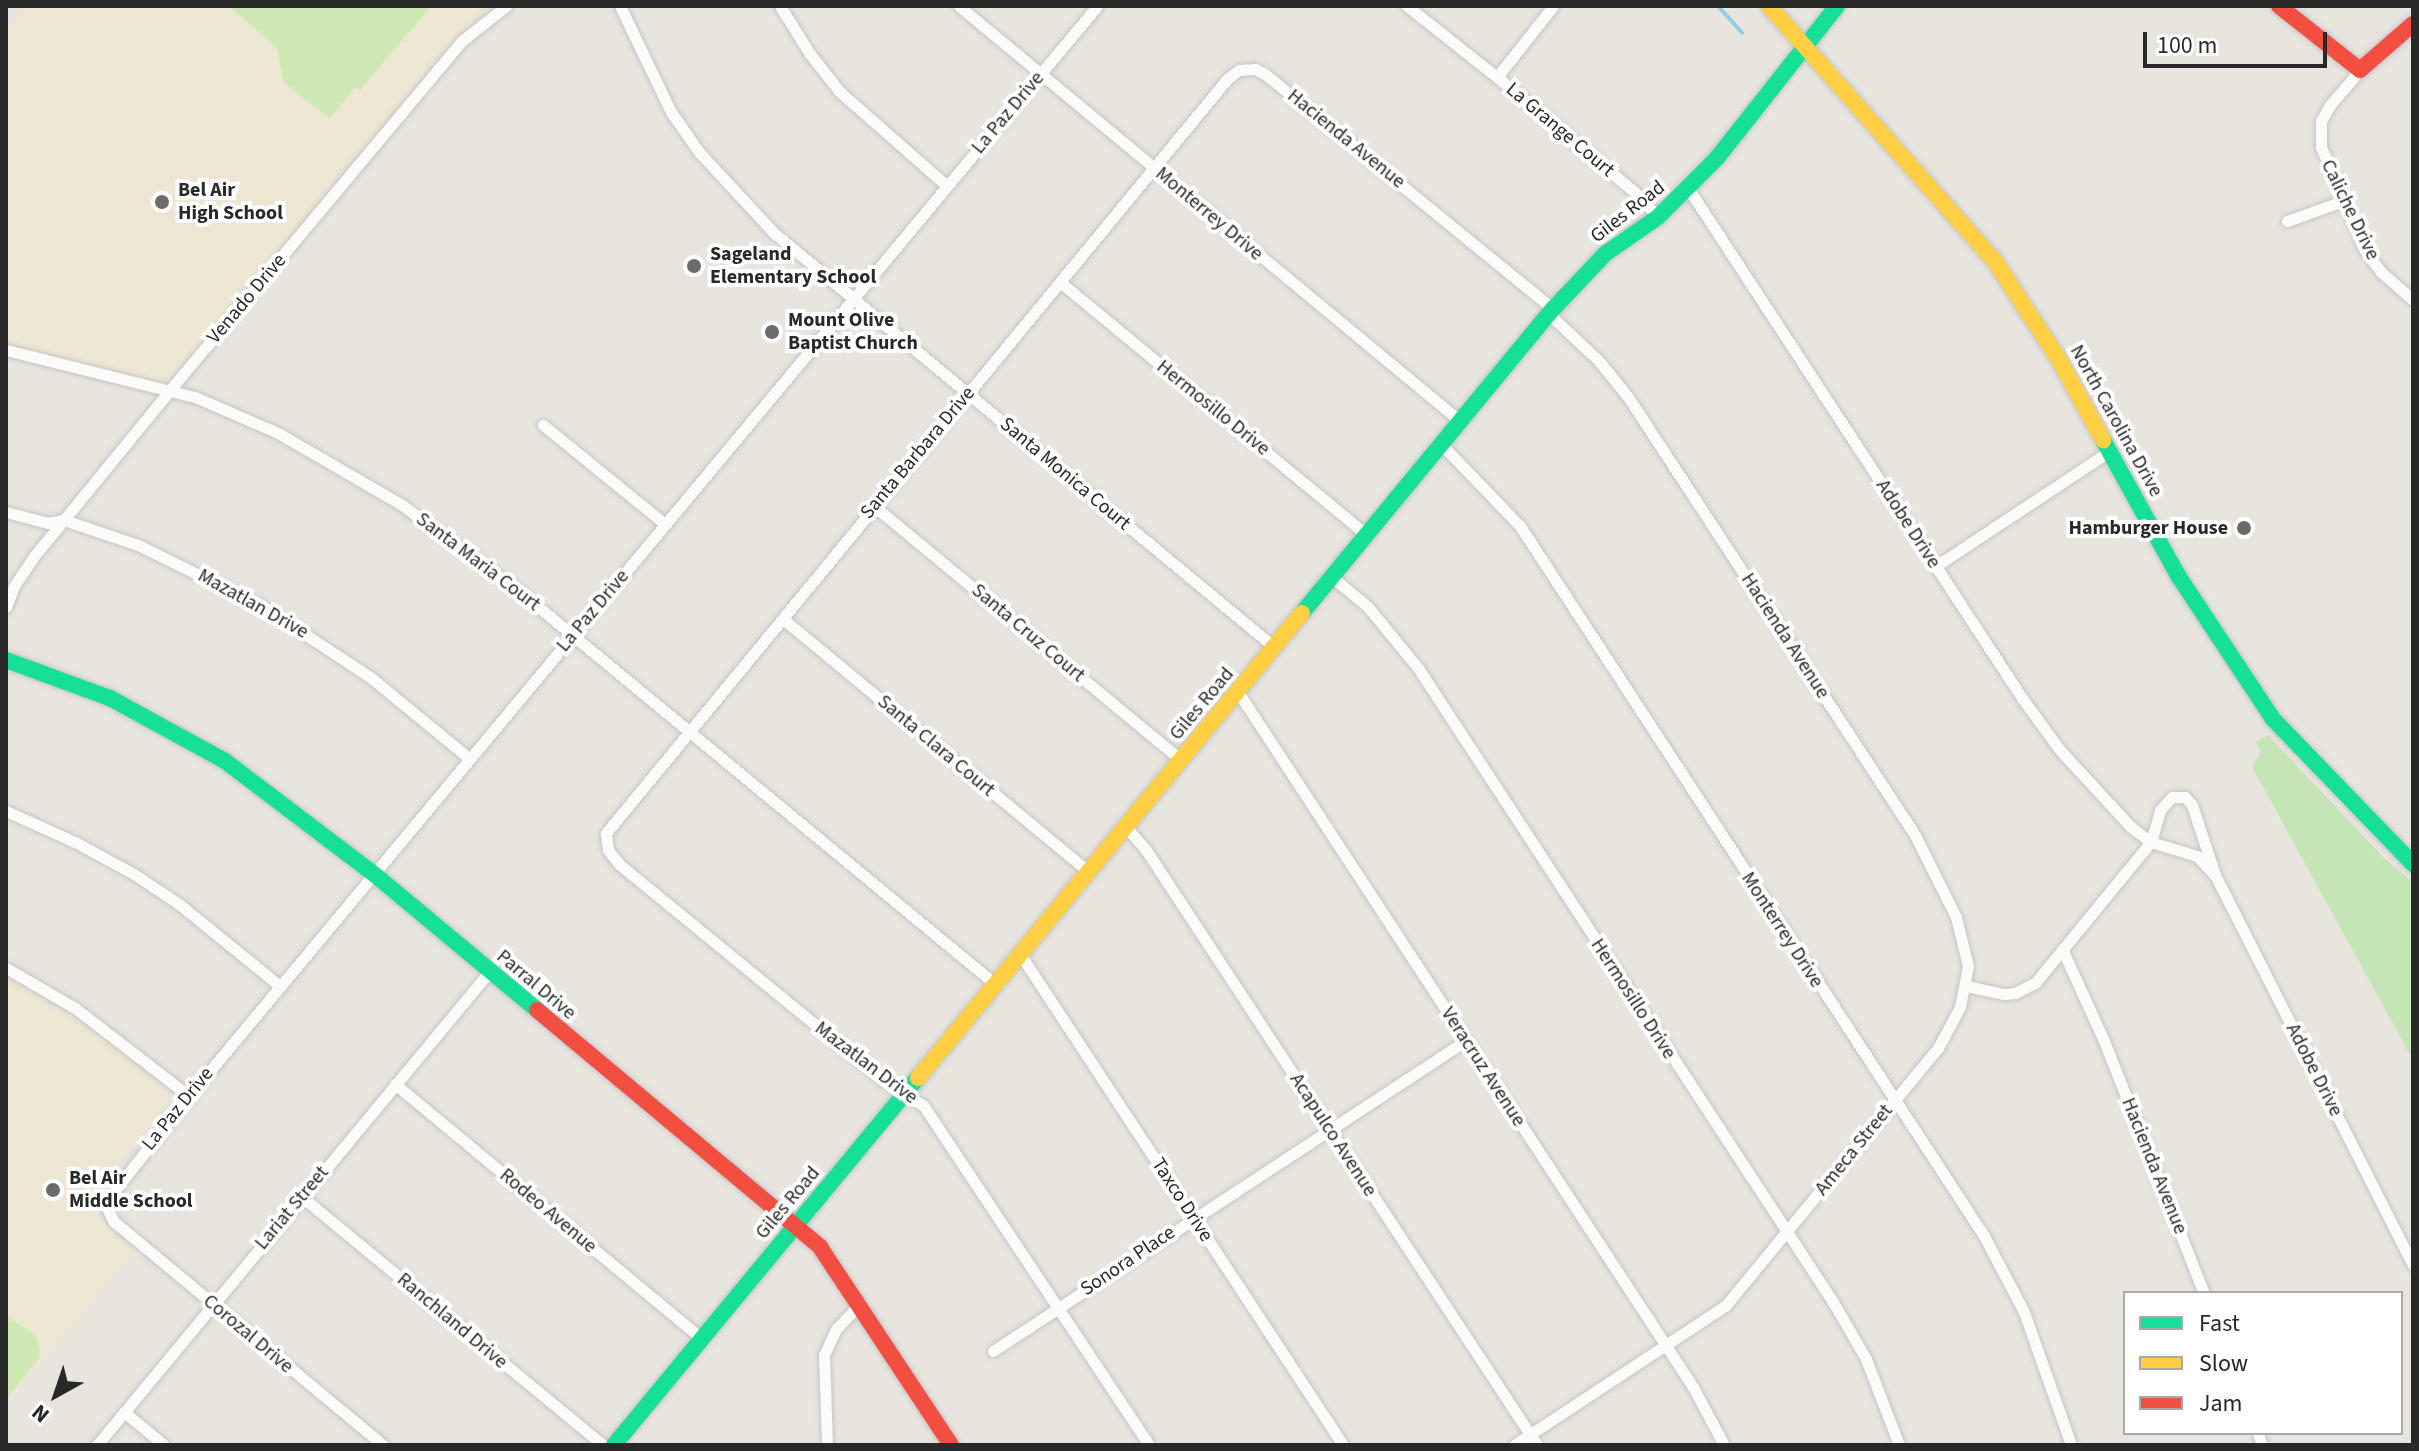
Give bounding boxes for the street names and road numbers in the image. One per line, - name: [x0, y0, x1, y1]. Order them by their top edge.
- street label: La Paz Drive: [967, 67, 1049, 159]
- street label: La Grange Court: [1501, 78, 1619, 182]
- street label: Hacienda Avenue: [1282, 84, 1410, 194]
- street label: Caliche Drive: [2315, 156, 2385, 264]
- street label: Monterrey Drive: [1150, 162, 1268, 266]
- street label: Giles Road: [1586, 176, 1670, 248]
- street label: Venado Drive: [202, 249, 292, 349]
- street label: North Carolina Drive: [2064, 341, 2168, 501]
- street label: Hermosillo Drive: [1151, 355, 1275, 461]
- street label: Santa Barbara Drive: [856, 382, 980, 524]
- street label: Santa Monica Court: [995, 412, 1135, 536]
- street label: Adobe Drive: [1870, 475, 1946, 573]
- street label: Santa Maria Court: [411, 507, 545, 617]
- street label: Mazatlan Drive: [194, 564, 312, 644]
- street label: La Paz Drive: [552, 565, 634, 657]
- street label: Hacienda Avenue: [1735, 569, 1835, 703]
- street label: Santa Cruz Court: [966, 579, 1090, 687]
- street label: Giles Road: [1165, 663, 1239, 745]
- street label: Santa Clara Court: [872, 690, 1000, 802]
- street label: Monterrey Drive: [1736, 868, 1828, 992]
- street label: Hermosillo Drive: [1585, 934, 1681, 1064]
- street label: Parral Drive: [491, 945, 581, 1025]
- street label: Veracruz Avenue: [1435, 1003, 1531, 1131]
- street label: Mazatlan Drive: [810, 1016, 922, 1110]
- street label: Adobe Drive: [2280, 1020, 2348, 1120]
- street label: La Paz Drive: [137, 1063, 219, 1155]
- street label: Acapulco Avenue: [1284, 1069, 1382, 1201]
- street label: Hacienda Avenue: [2116, 1094, 2192, 1238]
- street label: Ameca Street: [1810, 1100, 1898, 1200]
- street label: Taxco Drive: [1146, 1154, 1218, 1246]
- street label: Lariat Street: [250, 1161, 334, 1255]
- street label: Giles Road: [751, 1162, 825, 1244]
- street label: Rodeo Avenue: [495, 1163, 601, 1259]
- street label: Sonora Place: [1076, 1221, 1180, 1301]
- street label: Ranchland Drive: [392, 1268, 512, 1374]
- street label: Corozal Drive: [198, 1289, 298, 1379]

